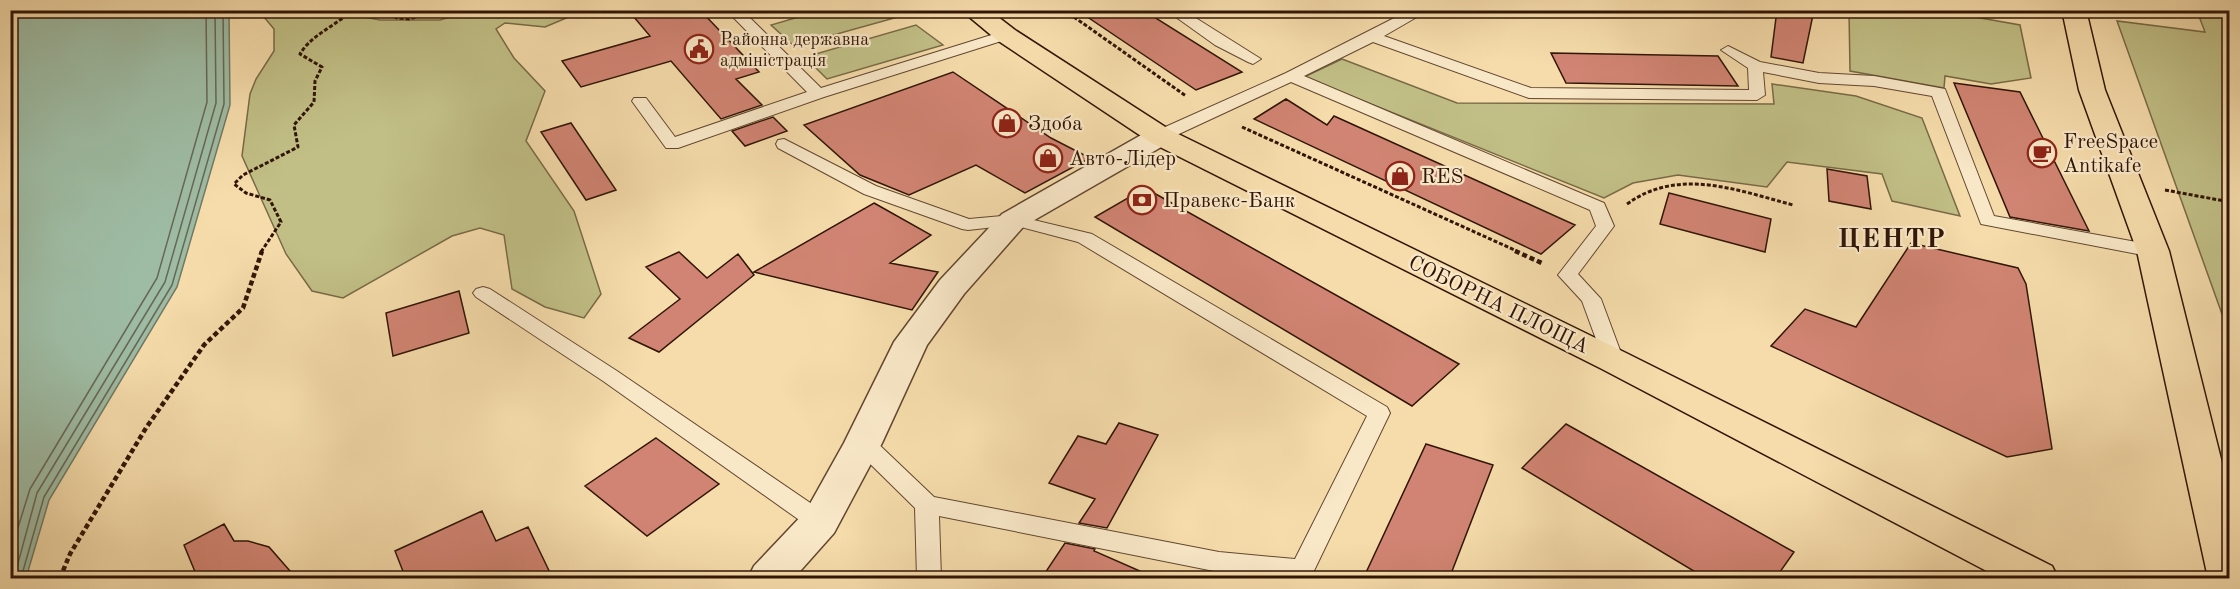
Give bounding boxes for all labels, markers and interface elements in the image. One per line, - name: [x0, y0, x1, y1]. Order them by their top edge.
- place label: Районна державна адміністрація: [720, 31, 869, 70]
- public building icon: Районна державна адміністрація: [683, 33, 715, 65]
- shop icon: Здоба: [991, 107, 1023, 139]
- place label: Здоба: [1028, 114, 1083, 135]
- place label: FreeSpace Antikafe: [2063, 132, 2158, 177]
- cafe icon: FreeSpace Antikafe: [2026, 137, 2058, 169]
- shop icon: Авто-Лідер: [1032, 142, 1064, 174]
- place label: Авто-Лідер: [1069, 149, 1176, 170]
- shop icon: RES: [1384, 160, 1416, 192]
- place label: RES: [1421, 167, 1464, 188]
- bank icon: Правекс-Банк: [1126, 184, 1158, 216]
- place label: Правекс-Банк: [1163, 191, 1296, 212]
- district label: ЦЕНТР: [1837, 226, 1947, 253]
- street label: СОБОРНА ПЛОЩА: [1405, 252, 1592, 358]

